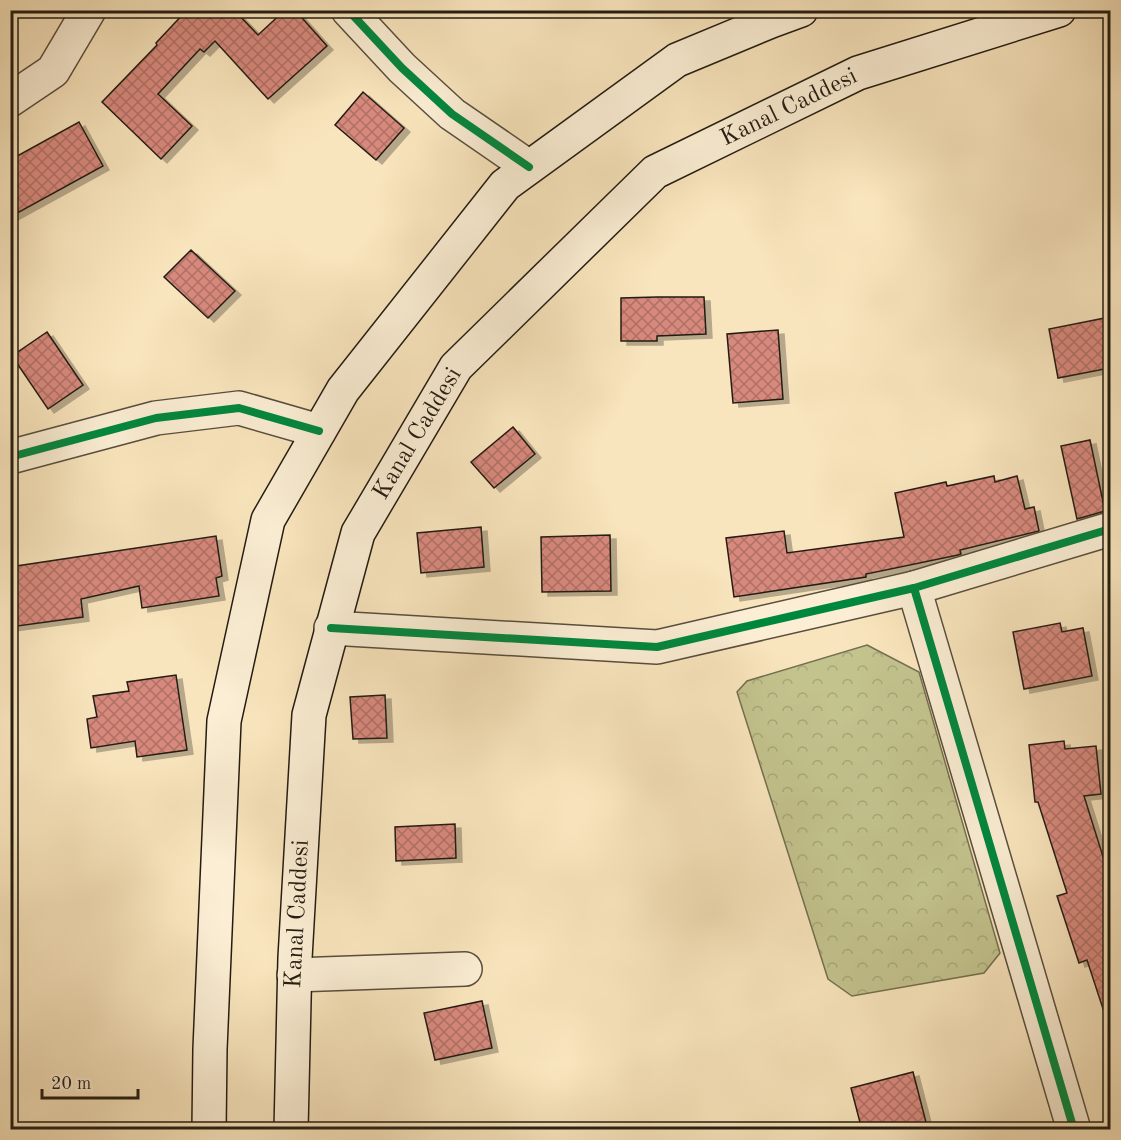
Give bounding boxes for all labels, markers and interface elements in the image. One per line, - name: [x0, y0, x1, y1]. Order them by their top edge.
- street label: Kanal Caddesi: [717, 65, 861, 151]
- street label: Kanal Caddesi: [369, 364, 467, 504]
- street label: Kanal Caddesi: [282, 839, 314, 989]
- scale bar: [42, 1062, 138, 1100]
- text: 20 m: [51, 1075, 91, 1093]

